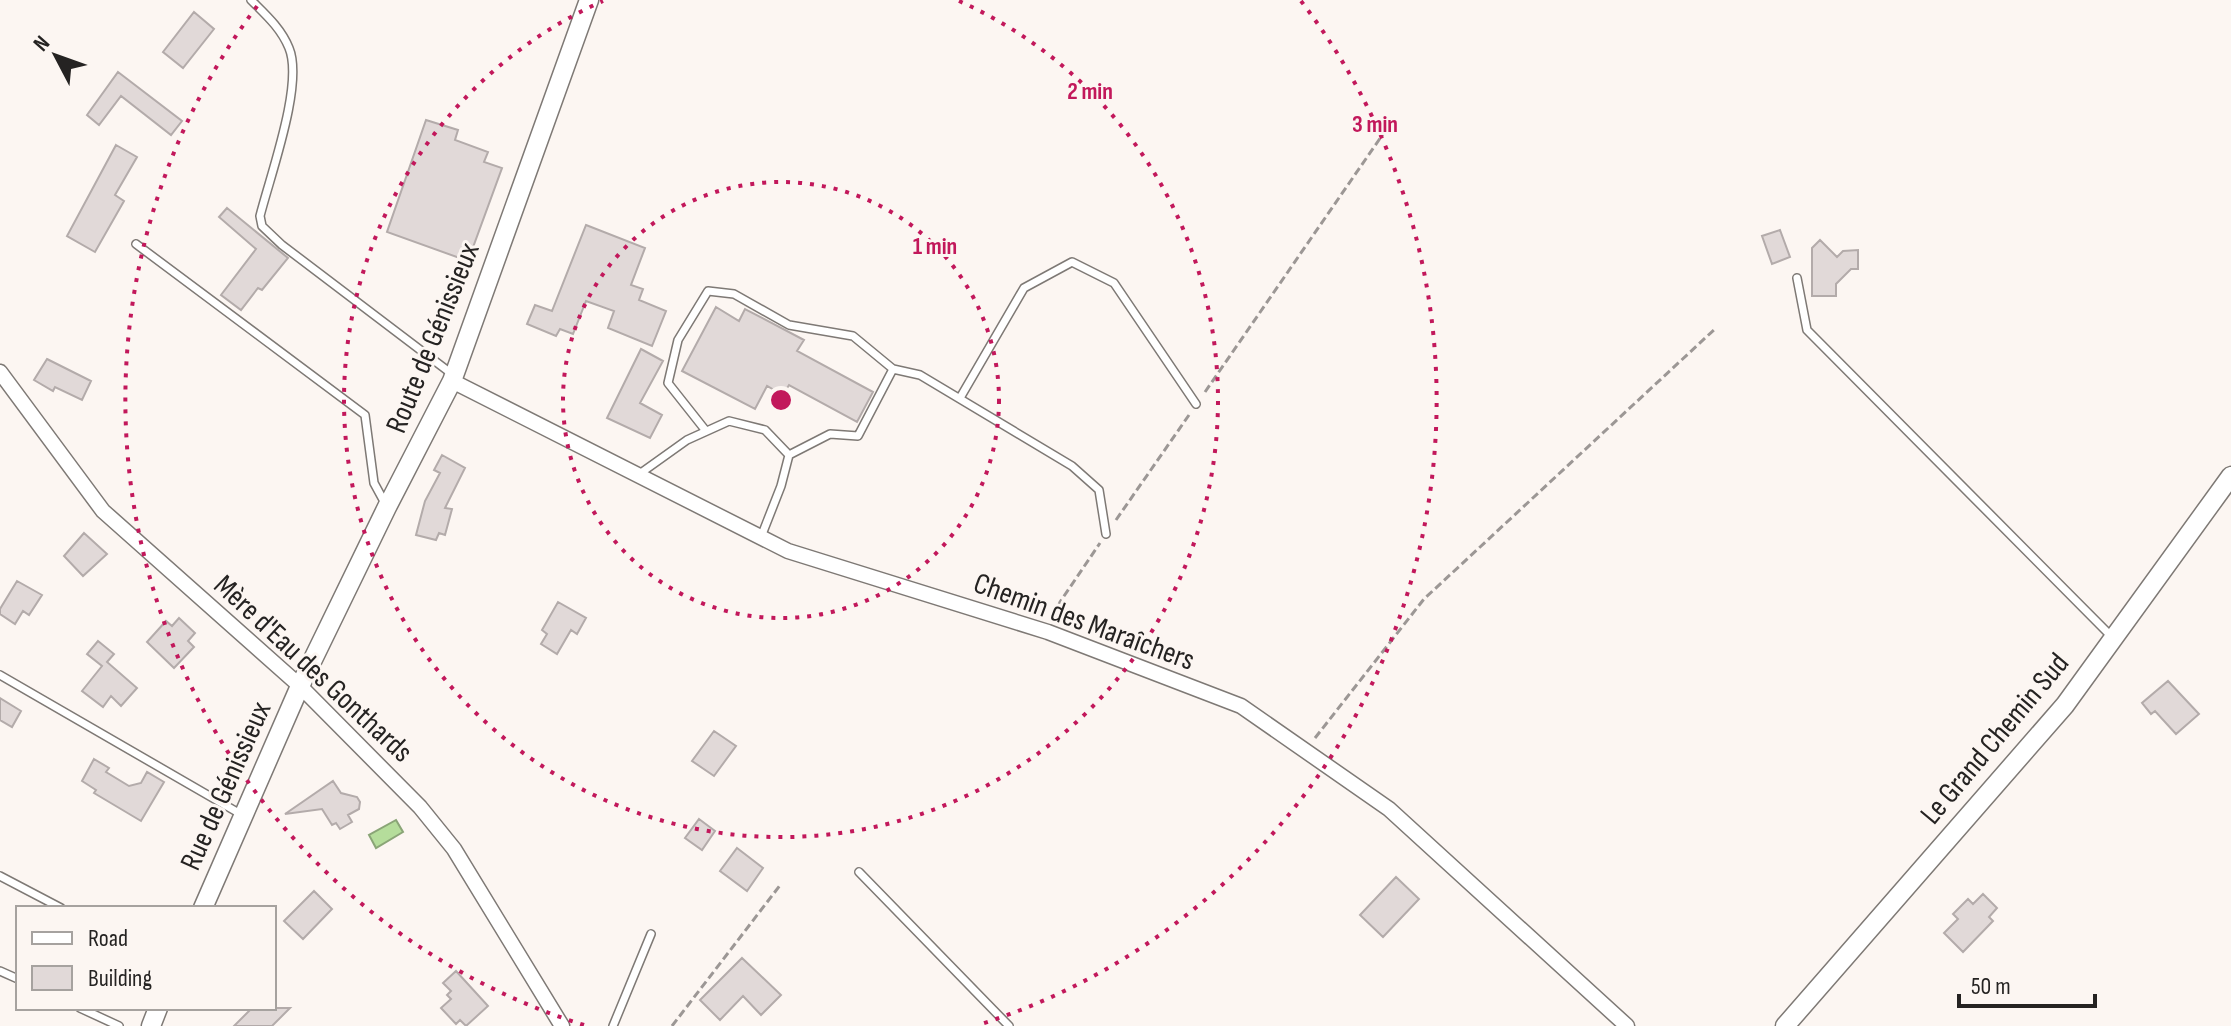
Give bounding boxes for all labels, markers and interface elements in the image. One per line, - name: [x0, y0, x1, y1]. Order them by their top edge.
- north arrow: [16, 16, 96, 96]
- text: N: [28, 31, 56, 57]
- text: 2 min: [1067, 77, 1113, 106]
- text: 3 min: [1352, 110, 1398, 139]
- text: 1 min: [913, 232, 957, 261]
- street label: Route de Génissieux: [379, 238, 487, 438]
- centre of rings: [767, 386, 795, 414]
- street label: Chemin des Maraîchers: [969, 565, 1199, 679]
- street label: Mère d'Eau des Gonthards: [206, 568, 420, 770]
- street label: Le Grand Chemin Sud: [1913, 646, 2077, 832]
- street label: Rue de Génissieux: [173, 696, 279, 876]
- legend: [16, 906, 276, 1010]
- text: Road: [88, 924, 128, 953]
- scale bar: [1959, 958, 2095, 1008]
- text: Building: [88, 964, 152, 993]
- text: 50 m: [1971, 972, 2011, 1001]

